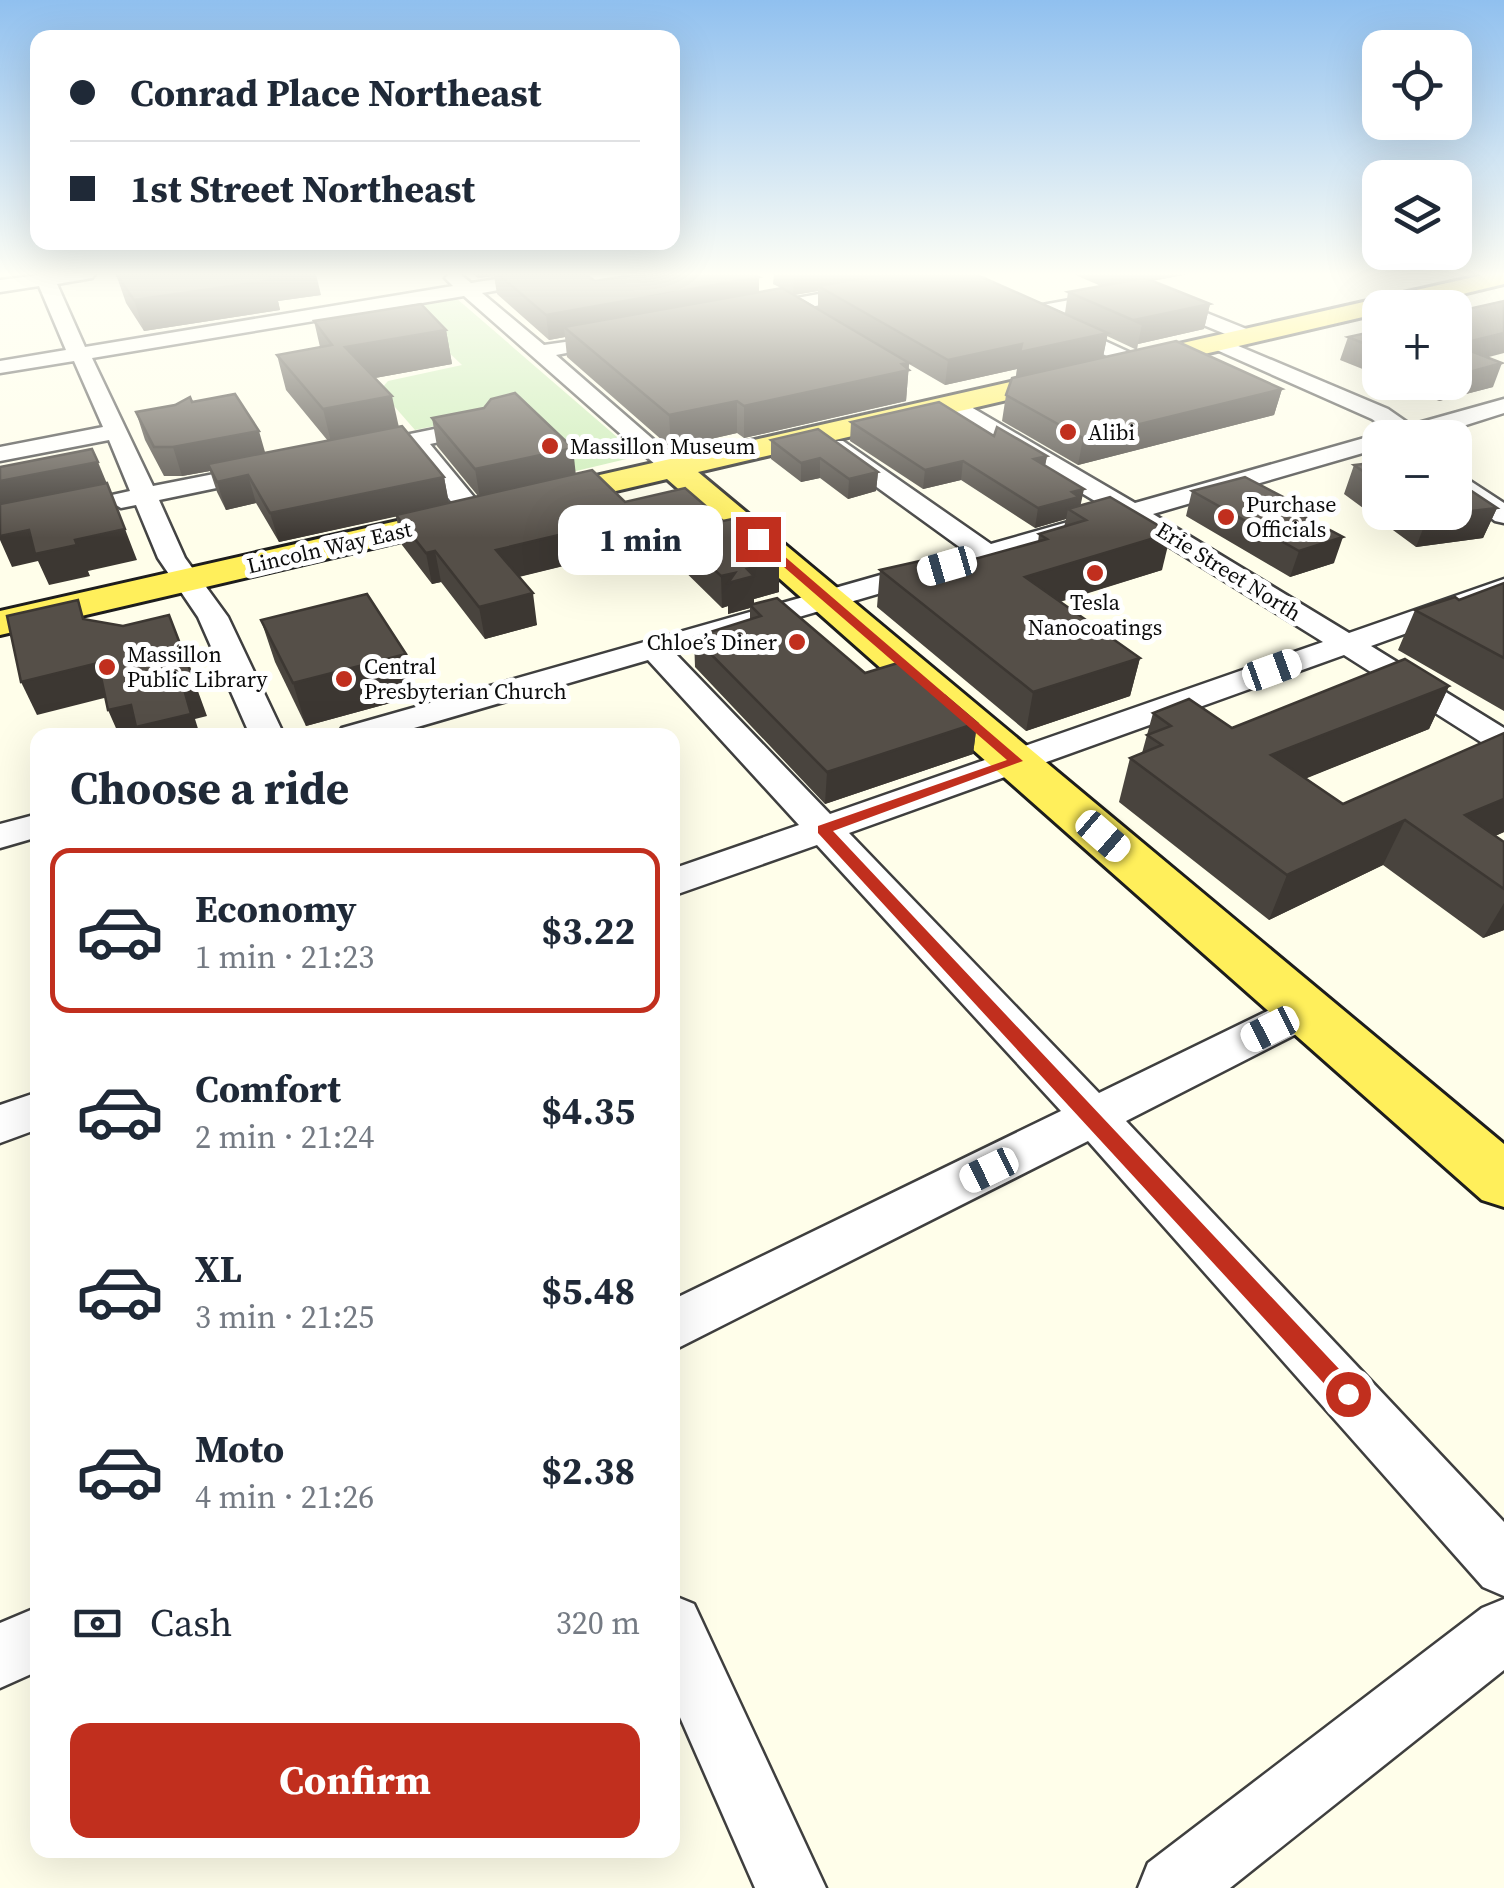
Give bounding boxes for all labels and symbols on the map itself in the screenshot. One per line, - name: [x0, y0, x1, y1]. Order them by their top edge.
- place label: Alibi: [1088, 417, 1135, 447]
- marker: Alibi: [1057, 421, 1079, 443]
- place label: Massillon Museum: [570, 431, 756, 461]
- marker: Massillon Museum: [539, 435, 561, 457]
- place label: Purchase Officials: [1246, 489, 1337, 544]
- callout: 1 min: [558, 504, 723, 574]
- marker: Purchase Officials: [1215, 506, 1237, 528]
- street label: Lincoln Way East: [244, 513, 415, 581]
- street label: Erie Street North: [1151, 514, 1307, 628]
- route end: [736, 517, 781, 562]
- car: [914, 543, 980, 589]
- marker: Tesla Nanocoatings: [1084, 562, 1106, 584]
- place label: Tesla Nanocoatings: [1028, 587, 1162, 642]
- place label: Chloe’s Diner: [647, 627, 778, 657]
- marker: Chloe’s Diner: [786, 631, 808, 653]
- place label: Massillon Public Library: [127, 639, 268, 694]
- car: [1239, 646, 1305, 694]
- place label: Central Presbyterian Church: [364, 651, 567, 706]
- marker: Massillon Public Library: [96, 656, 118, 678]
- marker: Central Presbyterian Church: [333, 668, 355, 690]
- car: [1071, 805, 1135, 867]
- car: [1236, 1002, 1304, 1056]
- car: [955, 1143, 1023, 1197]
- route start: [1326, 1372, 1371, 1417]

